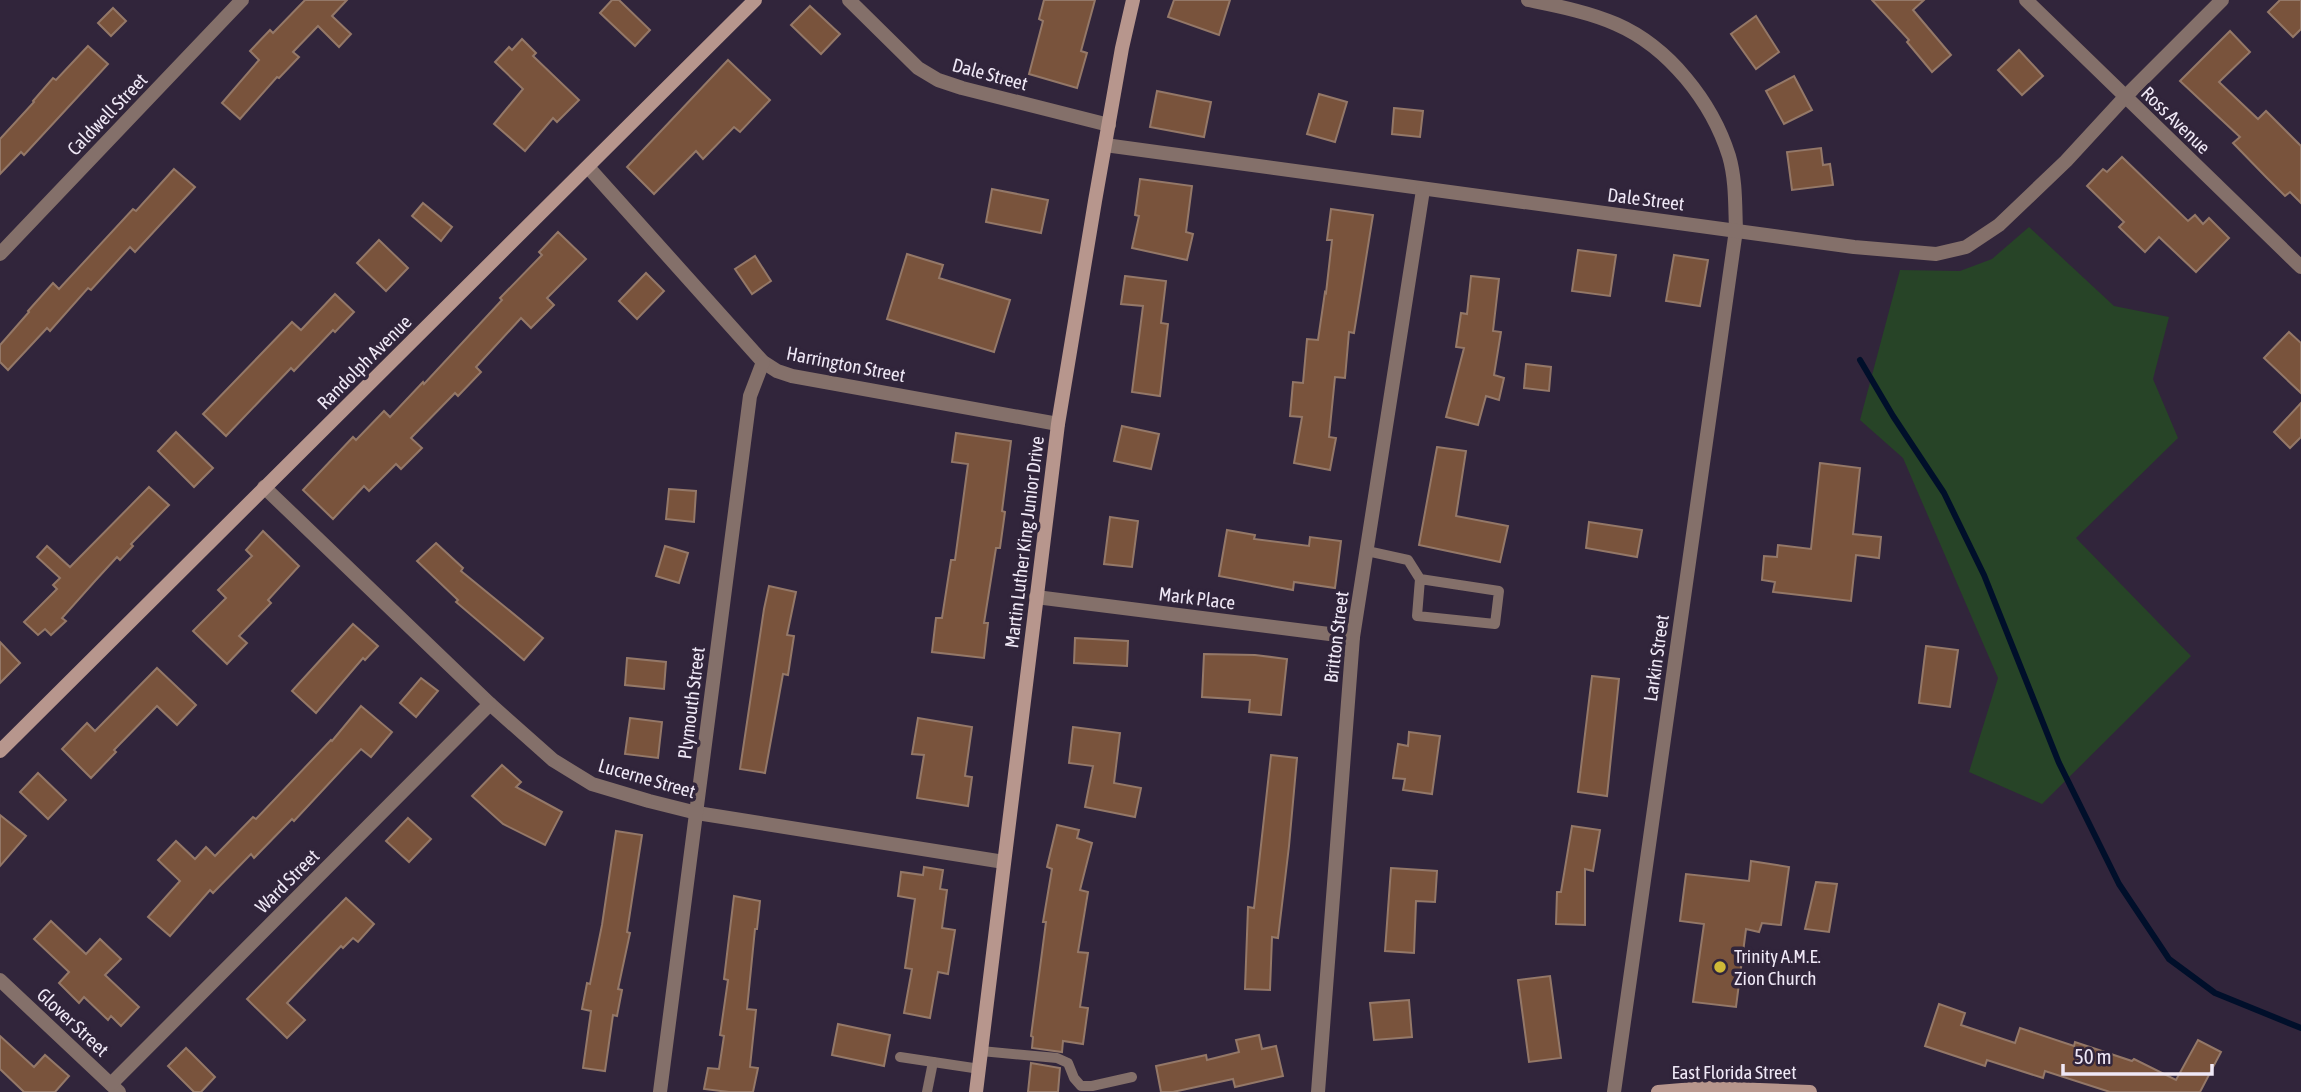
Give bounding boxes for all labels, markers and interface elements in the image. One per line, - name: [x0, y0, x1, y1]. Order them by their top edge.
- street label: Dale Street: [950, 53, 1030, 95]
- street label: Caldwell Street: [62, 68, 152, 160]
- street label: Ross Avenue: [2137, 82, 2215, 158]
- street label: Dale Street: [1606, 183, 1686, 215]
- street label: Randolph Avenue: [312, 310, 416, 414]
- street label: Harrington Street: [785, 342, 907, 386]
- street label: Martin Luther King Junior Drive: [1000, 435, 1048, 649]
- street label: Mark Place: [1157, 582, 1237, 614]
- street label: Britton Street: [1319, 590, 1353, 684]
- street label: Larkin Street: [1639, 613, 1673, 703]
- street label: Plymouth Street: [673, 646, 709, 760]
- street label: Lucerne Street: [596, 754, 698, 802]
- street label: Ward Street: [251, 845, 323, 917]
- place label: Trinity A.M.E. Zion Church: [1734, 945, 1821, 989]
- marker: Trinity A.M.E. Zion Church: [1712, 959, 1728, 975]
- street label: Glover Street: [33, 983, 113, 1061]
- scale bar: [2063, 1032, 2212, 1076]
- text: 50 m: [2074, 1044, 2112, 1068]
- street label: East Florida Street: [1671, 1061, 1797, 1083]

